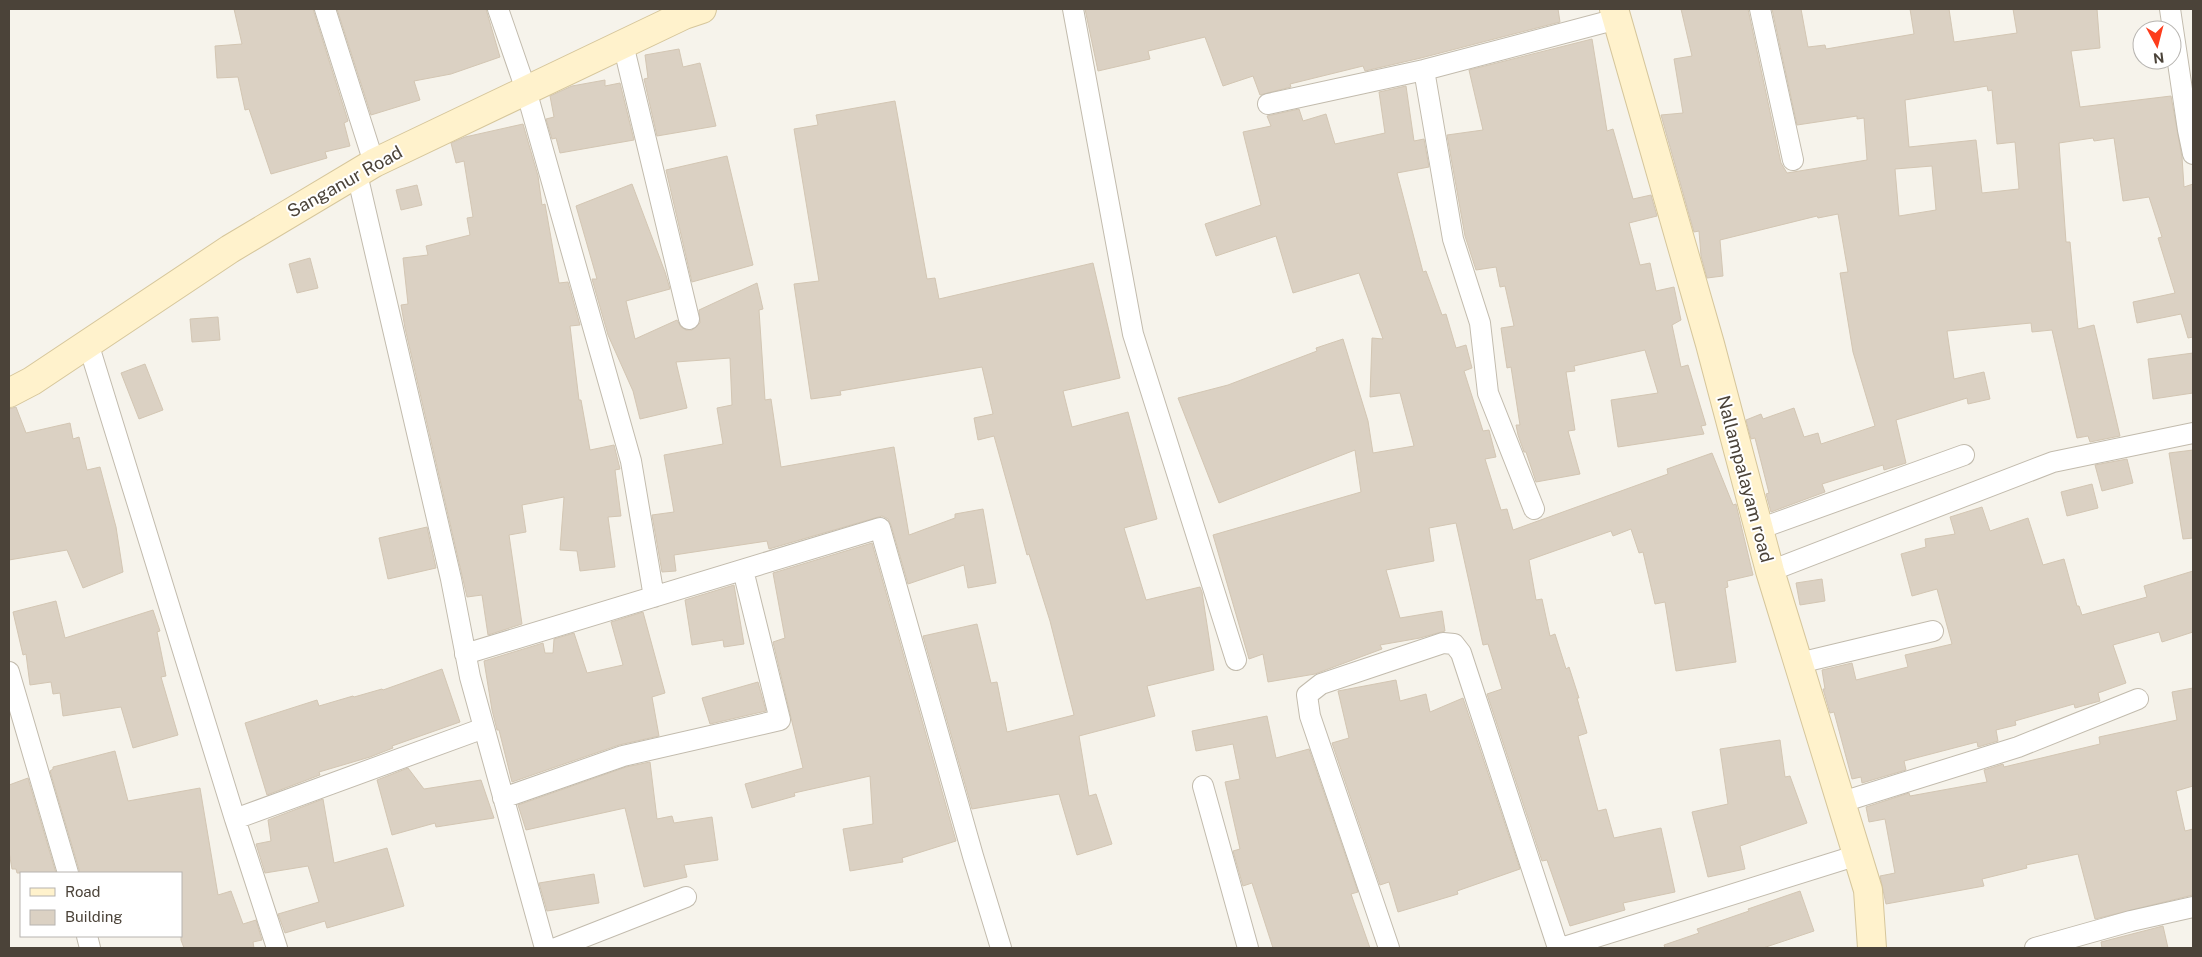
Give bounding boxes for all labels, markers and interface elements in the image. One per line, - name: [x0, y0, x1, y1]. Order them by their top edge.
- north arrow: [2132, 20, 2182, 70]
- text: N: [2152, 49, 2165, 67]
- street label: Sanganur Road: [284, 141, 406, 222]
- street label: Nallampalayam road: [1713, 393, 1778, 565]
- legend: [20, 872, 182, 937]
- text: Road: [65, 883, 101, 900]
- text: Building: [65, 908, 123, 925]

